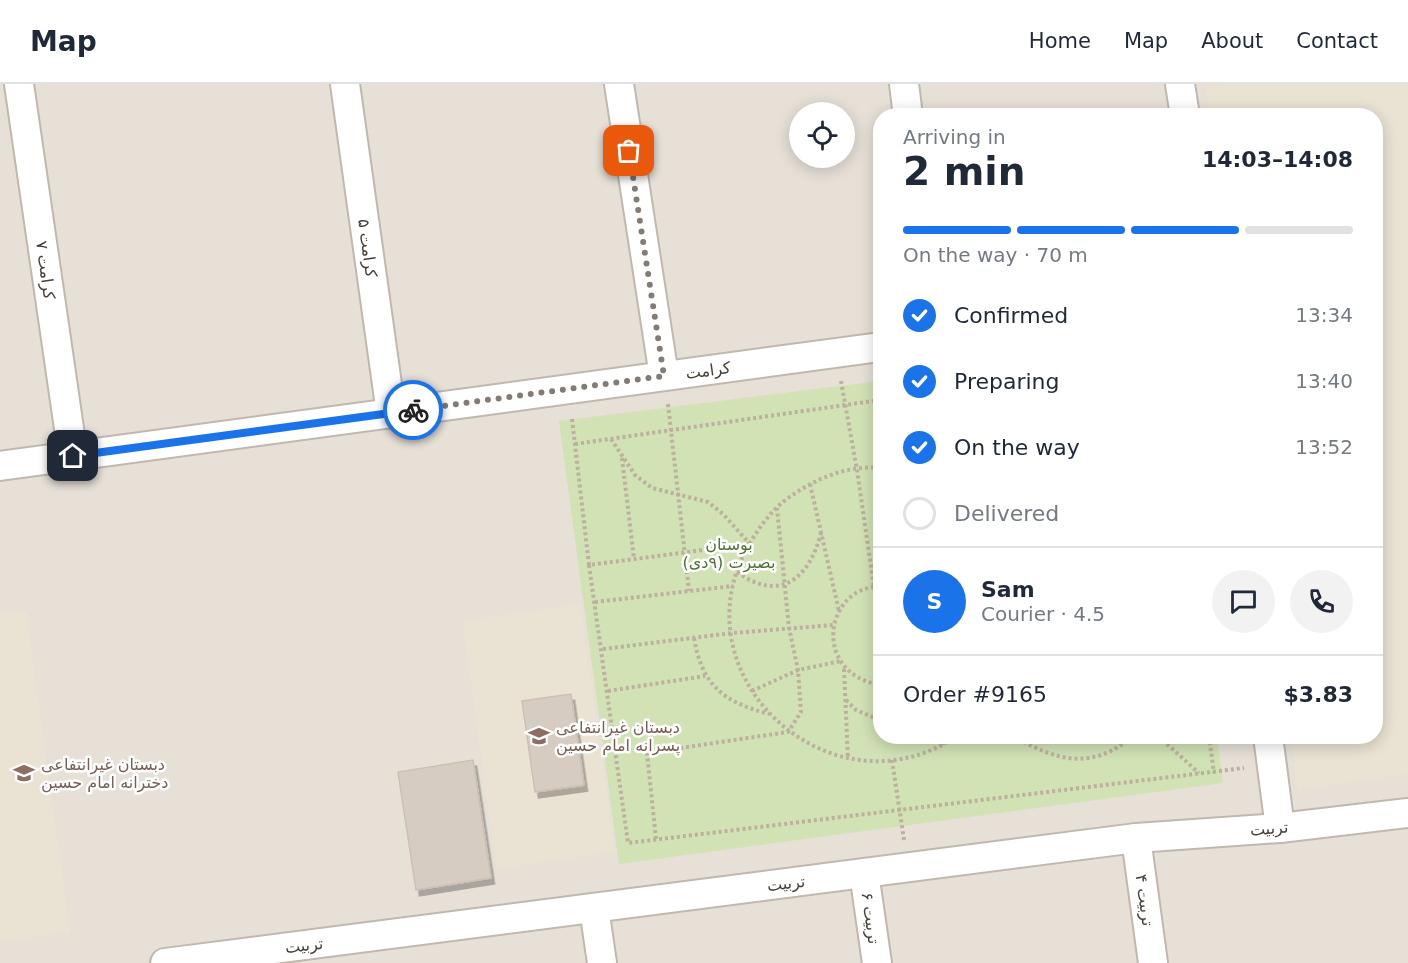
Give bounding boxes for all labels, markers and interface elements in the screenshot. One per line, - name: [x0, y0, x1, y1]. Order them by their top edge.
- text: Map: [30, 25, 97, 58]
- text: Home: [1029, 29, 1091, 53]
- text: Map: [1124, 29, 1168, 53]
- text: About: [1201, 29, 1263, 53]
- text: Contact: [1296, 29, 1378, 53]
- map controls: [789, 102, 855, 168]
- button: locate: [789, 102, 855, 168]
- pin: [603, 125, 654, 176]
- text: Arriving in: [903, 125, 1006, 149]
- icon: bag: [612, 134, 645, 167]
- text: 14:03–14:08: [1202, 147, 1353, 172]
- text: 2 min: [903, 149, 1025, 194]
- street label: کرامت ۵: [353, 218, 381, 279]
- street label: کرامت ۷: [31, 240, 59, 301]
- text: On the way · 70 m: [903, 243, 1088, 267]
- icon: check: [903, 299, 936, 332]
- text: Confirmed: [954, 303, 1068, 328]
- text: 13:34: [1295, 303, 1353, 327]
- street label: کرامت: [684, 358, 732, 384]
- icon: check: [903, 365, 936, 398]
- text: Preparing: [954, 369, 1060, 394]
- text: 13:40: [1295, 369, 1353, 393]
- courier: [383, 380, 443, 440]
- icon: bike: [397, 394, 430, 427]
- pin: [47, 430, 98, 481]
- icon: check: [903, 431, 936, 464]
- text: On the way: [954, 435, 1080, 460]
- text: 13:52: [1295, 435, 1353, 459]
- icon: home: [56, 439, 89, 472]
- text: Delivered: [954, 501, 1059, 526]
- park label: بوستان بصیرت (۹دی): [683, 535, 775, 573]
- button: chat: [1212, 570, 1275, 633]
- button: phone: [1290, 570, 1353, 633]
- text: Sam: [981, 577, 1035, 602]
- text: S: [927, 589, 942, 614]
- text: Courier · 4.5: [981, 602, 1105, 626]
- text: Order #9165: [903, 682, 1047, 707]
- text: $3.83: [1283, 682, 1353, 707]
- place label: دبستان غیرانتفاعی پسرانه امام حسین: [556, 718, 680, 756]
- school or university icon: دبستان غیرانتفاعی پسرانه امام حسین: [527, 724, 551, 748]
- place label: دبستان غیرانتفاعی دخترانه امام حسین: [41, 755, 168, 793]
- school or university icon: دبستان غیرانتفاعی دخترانه امام حسین: [12, 761, 36, 785]
- street label: تربیت: [1249, 817, 1289, 841]
- street label: تربیت: [766, 872, 806, 896]
- street label: تربیت ۴: [1130, 873, 1158, 927]
- street label: تربیت ۶: [856, 891, 884, 945]
- street label: تربیت: [284, 934, 324, 958]

